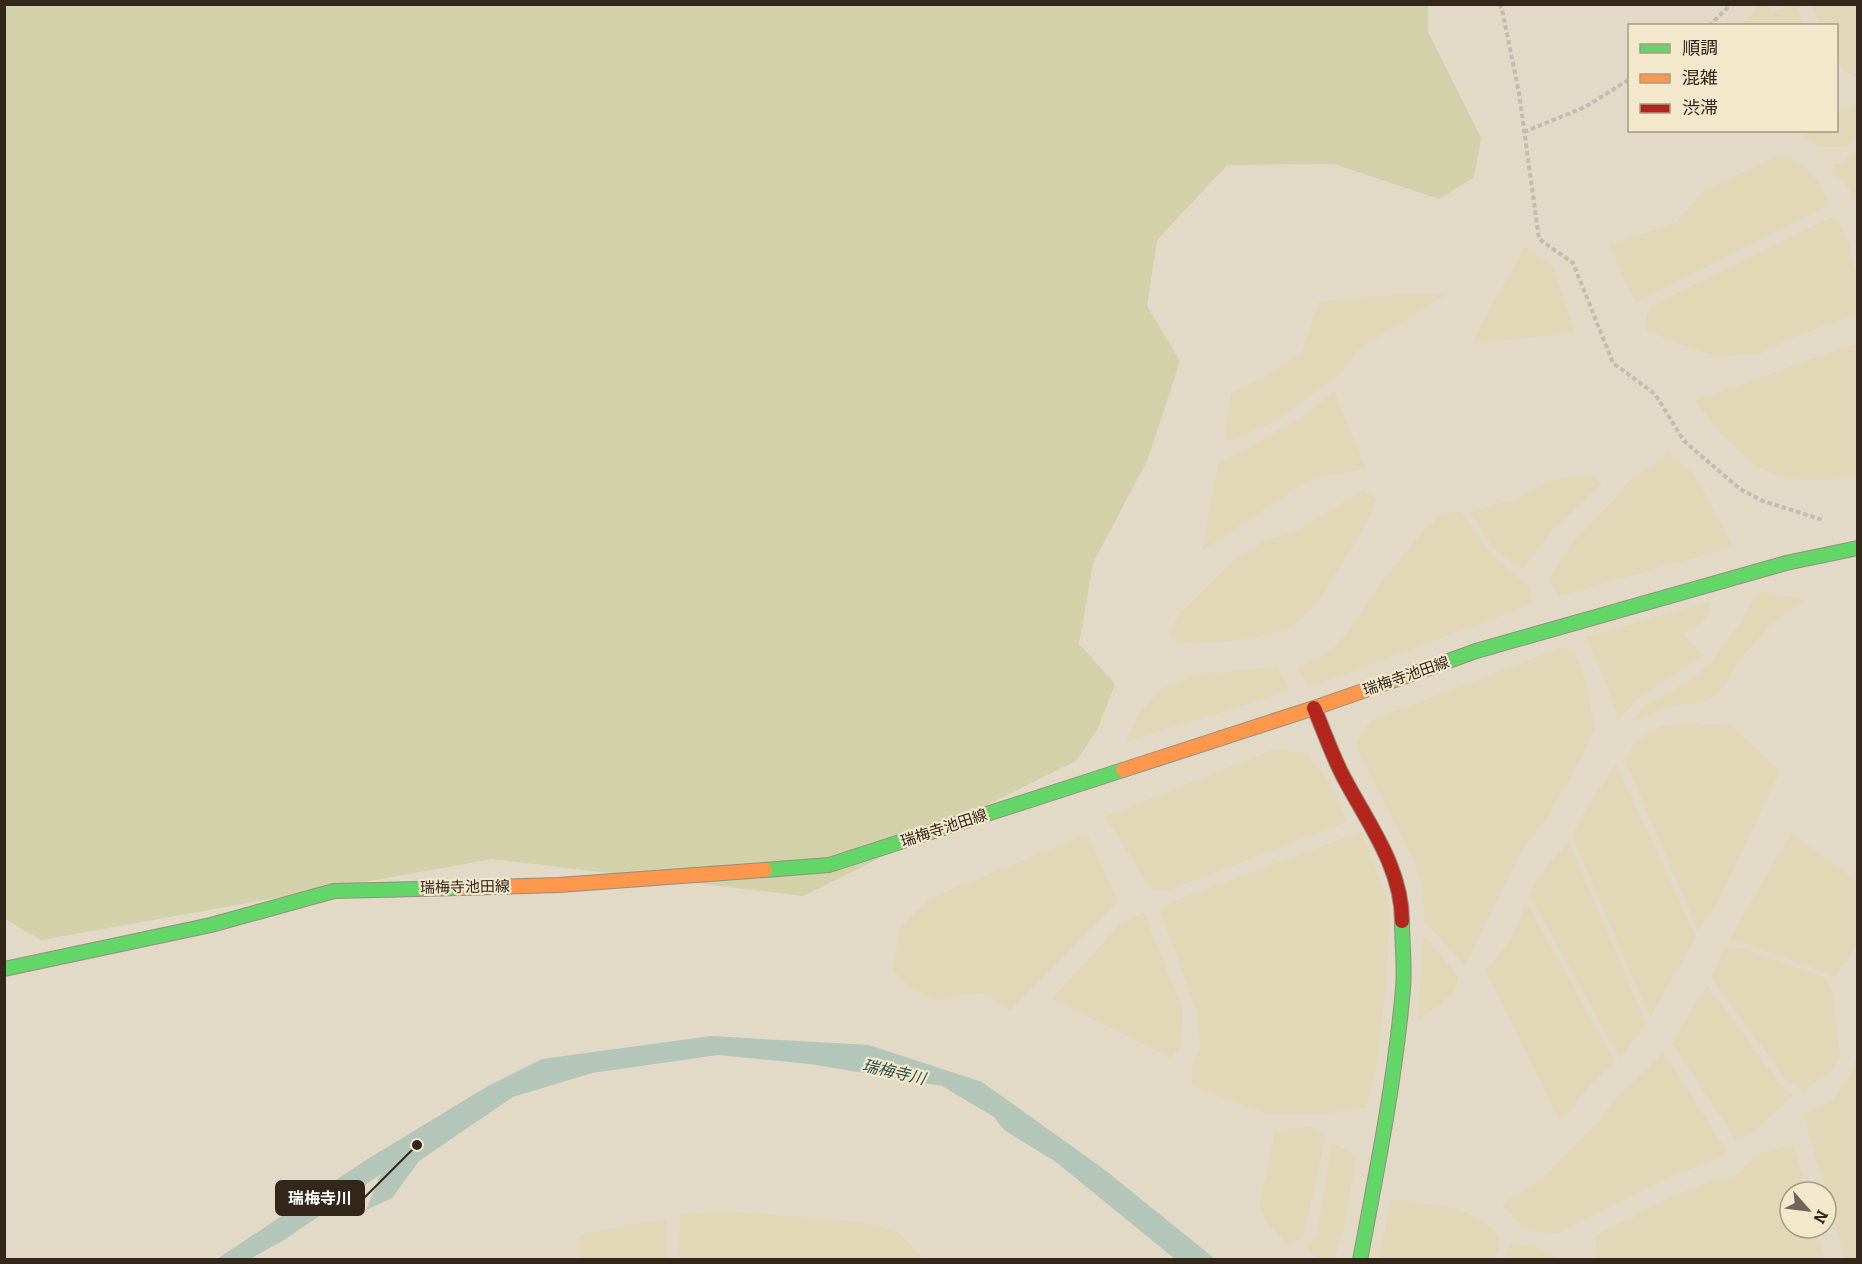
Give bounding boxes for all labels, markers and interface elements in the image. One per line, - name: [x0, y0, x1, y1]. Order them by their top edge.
- legend: [1628, 24, 1838, 132]
- text: 順調: [1682, 37, 1718, 59]
- text: 混雑: [1682, 67, 1718, 89]
- text: 渋滞: [1682, 97, 1718, 119]
- street label: 瑞梅寺池田線: [1361, 653, 1451, 699]
- street label: 瑞梅寺池田線: [898, 806, 990, 850]
- street label: 瑞梅寺池田線: [420, 877, 510, 897]
- water label: 瑞梅寺川: [861, 1056, 929, 1089]
- north arrow: [1778, 1180, 1838, 1240]
- callout: 瑞梅寺川: [276, 1181, 364, 1215]
- text: 瑞梅寺川: [288, 1189, 352, 1208]
- text: N: [1810, 1207, 1832, 1227]

